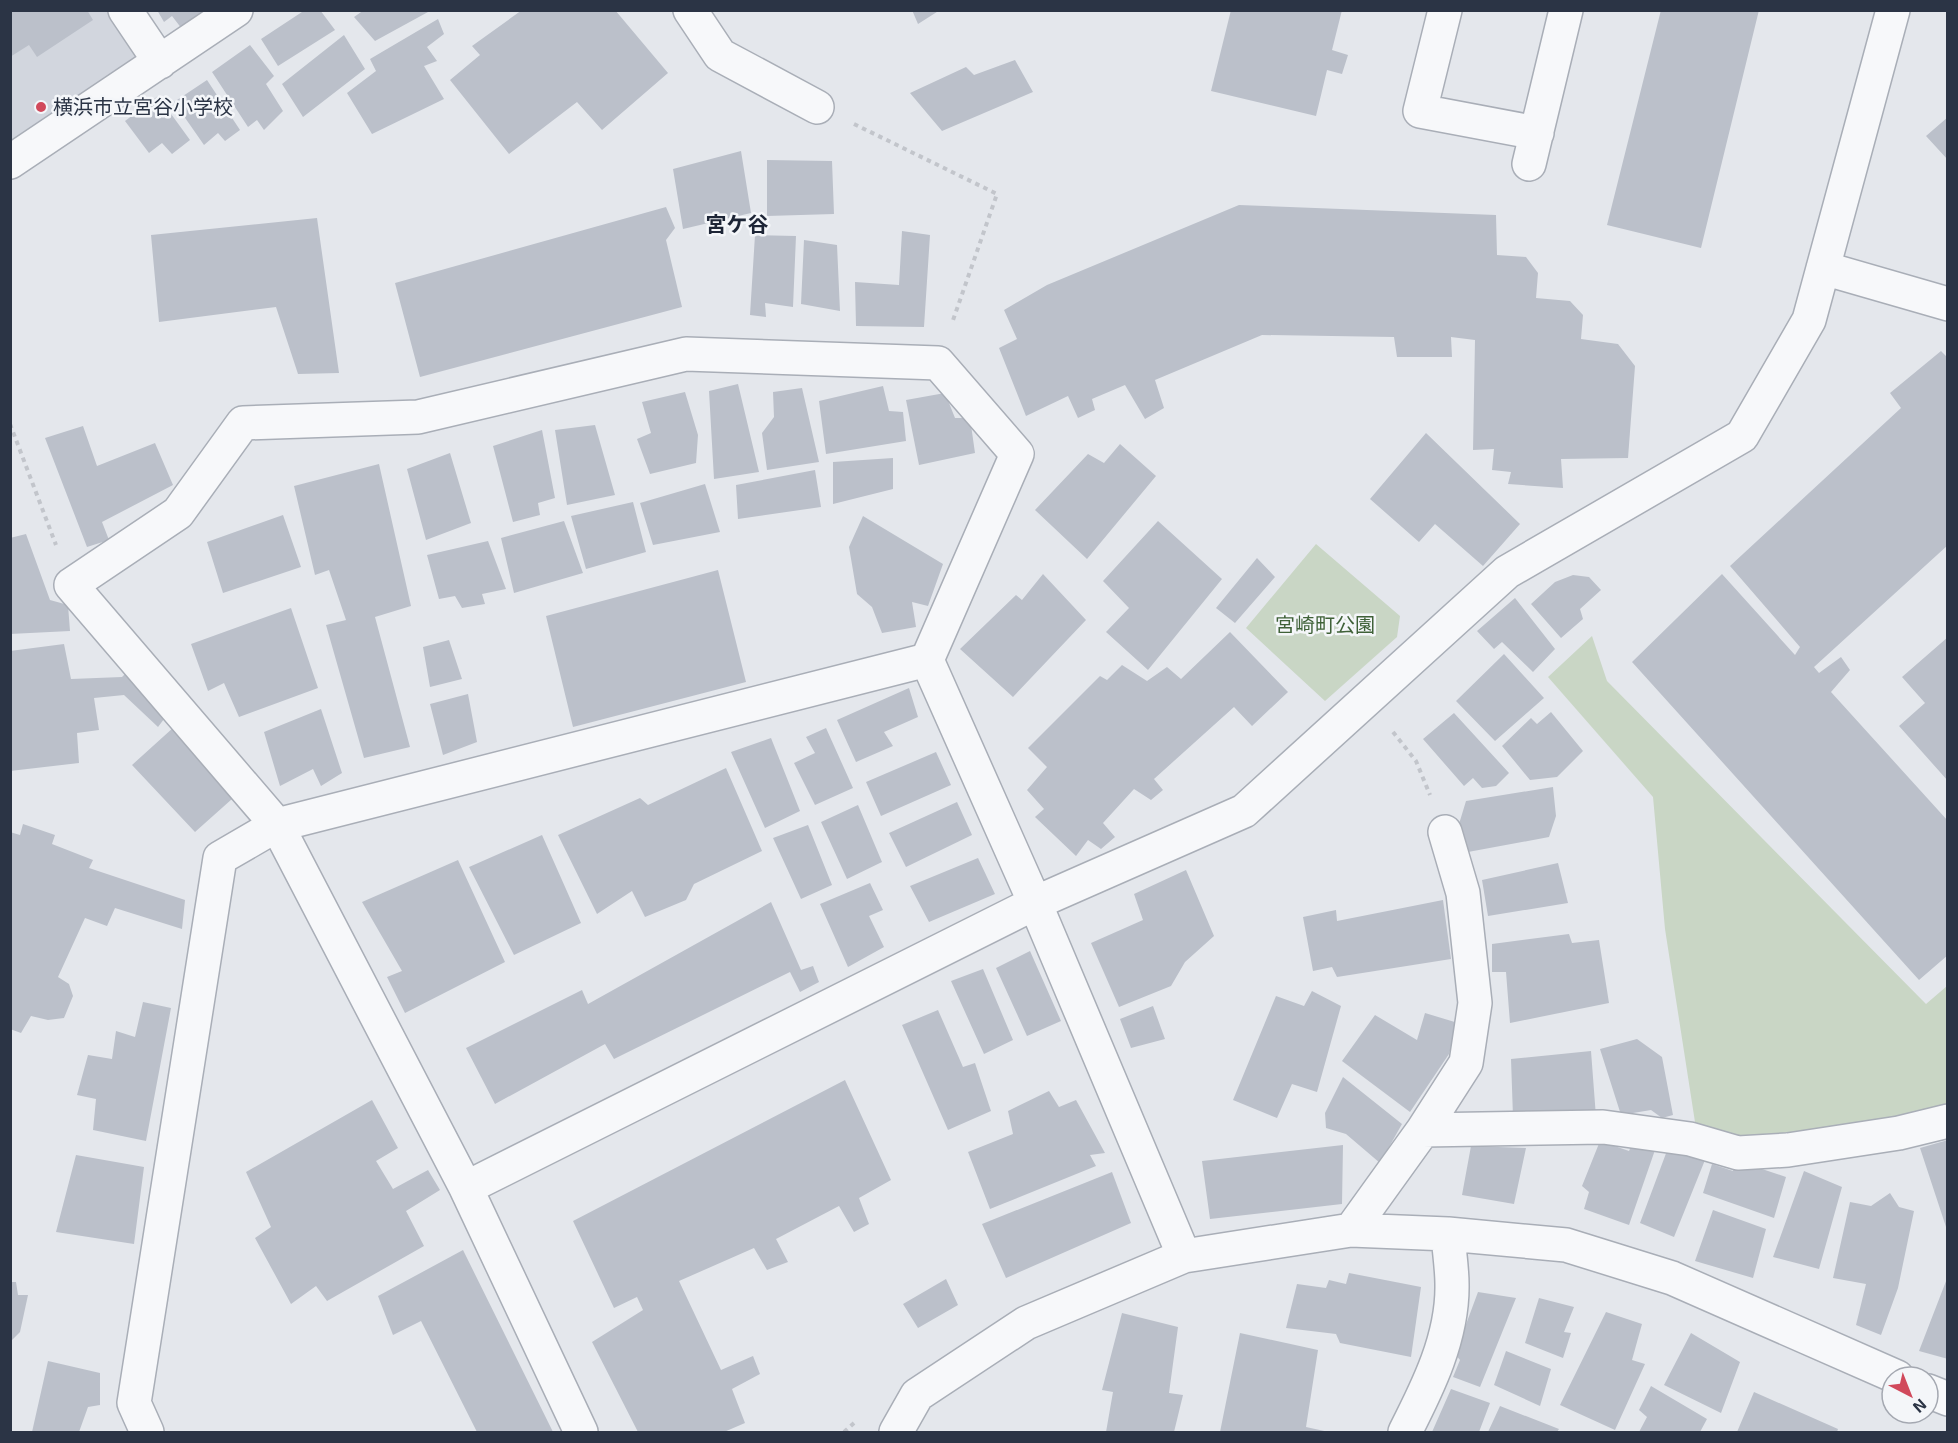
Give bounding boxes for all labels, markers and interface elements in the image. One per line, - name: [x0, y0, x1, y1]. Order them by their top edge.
- place label: 横浜市立宮谷小学校: [53, 94, 233, 118]
- marker: 横浜市立宮谷小学校: [34, 100, 48, 114]
- district label: 宮ケ谷: [706, 211, 769, 236]
- park label: 宮崎町公園: [1275, 612, 1375, 636]
- north arrow: [1880, 1365, 1940, 1425]
- text: N: [1910, 1396, 1931, 1417]

